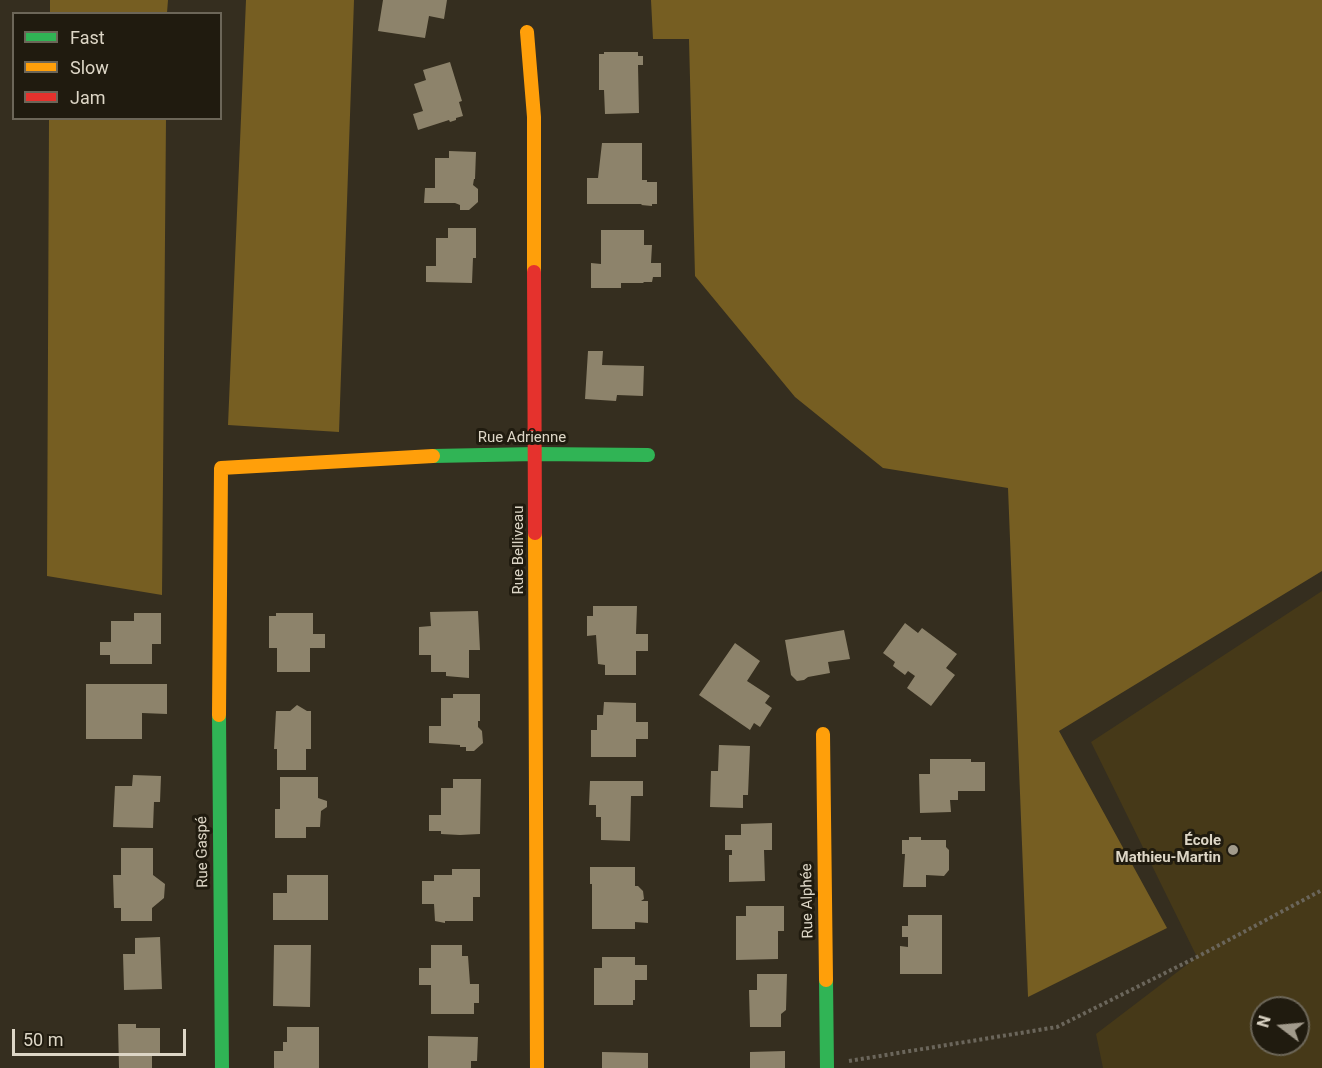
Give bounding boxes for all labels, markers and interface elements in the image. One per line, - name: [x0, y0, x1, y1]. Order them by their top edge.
- legend: [12, 12, 222, 120]
- text: Fast: [70, 27, 105, 48]
- text: Slow: [70, 57, 109, 78]
- text: Jam: [70, 87, 106, 108]
- street label: Rue Adrienne: [478, 429, 566, 447]
- street label: Rue Belliveau: [510, 506, 528, 594]
- street label: Rue Gaspé: [193, 816, 213, 888]
- place label: École Mathieu-Martin: [1116, 832, 1221, 867]
- marker: École Mathieu-Martin: [1226, 843, 1240, 857]
- street label: Rue Alphée: [798, 863, 818, 939]
- north arrow: [1250, 996, 1310, 1056]
- text: N: [1253, 1013, 1275, 1030]
- scale bar: [15, 1017, 189, 1055]
- text: 50 m: [23, 1029, 63, 1050]

